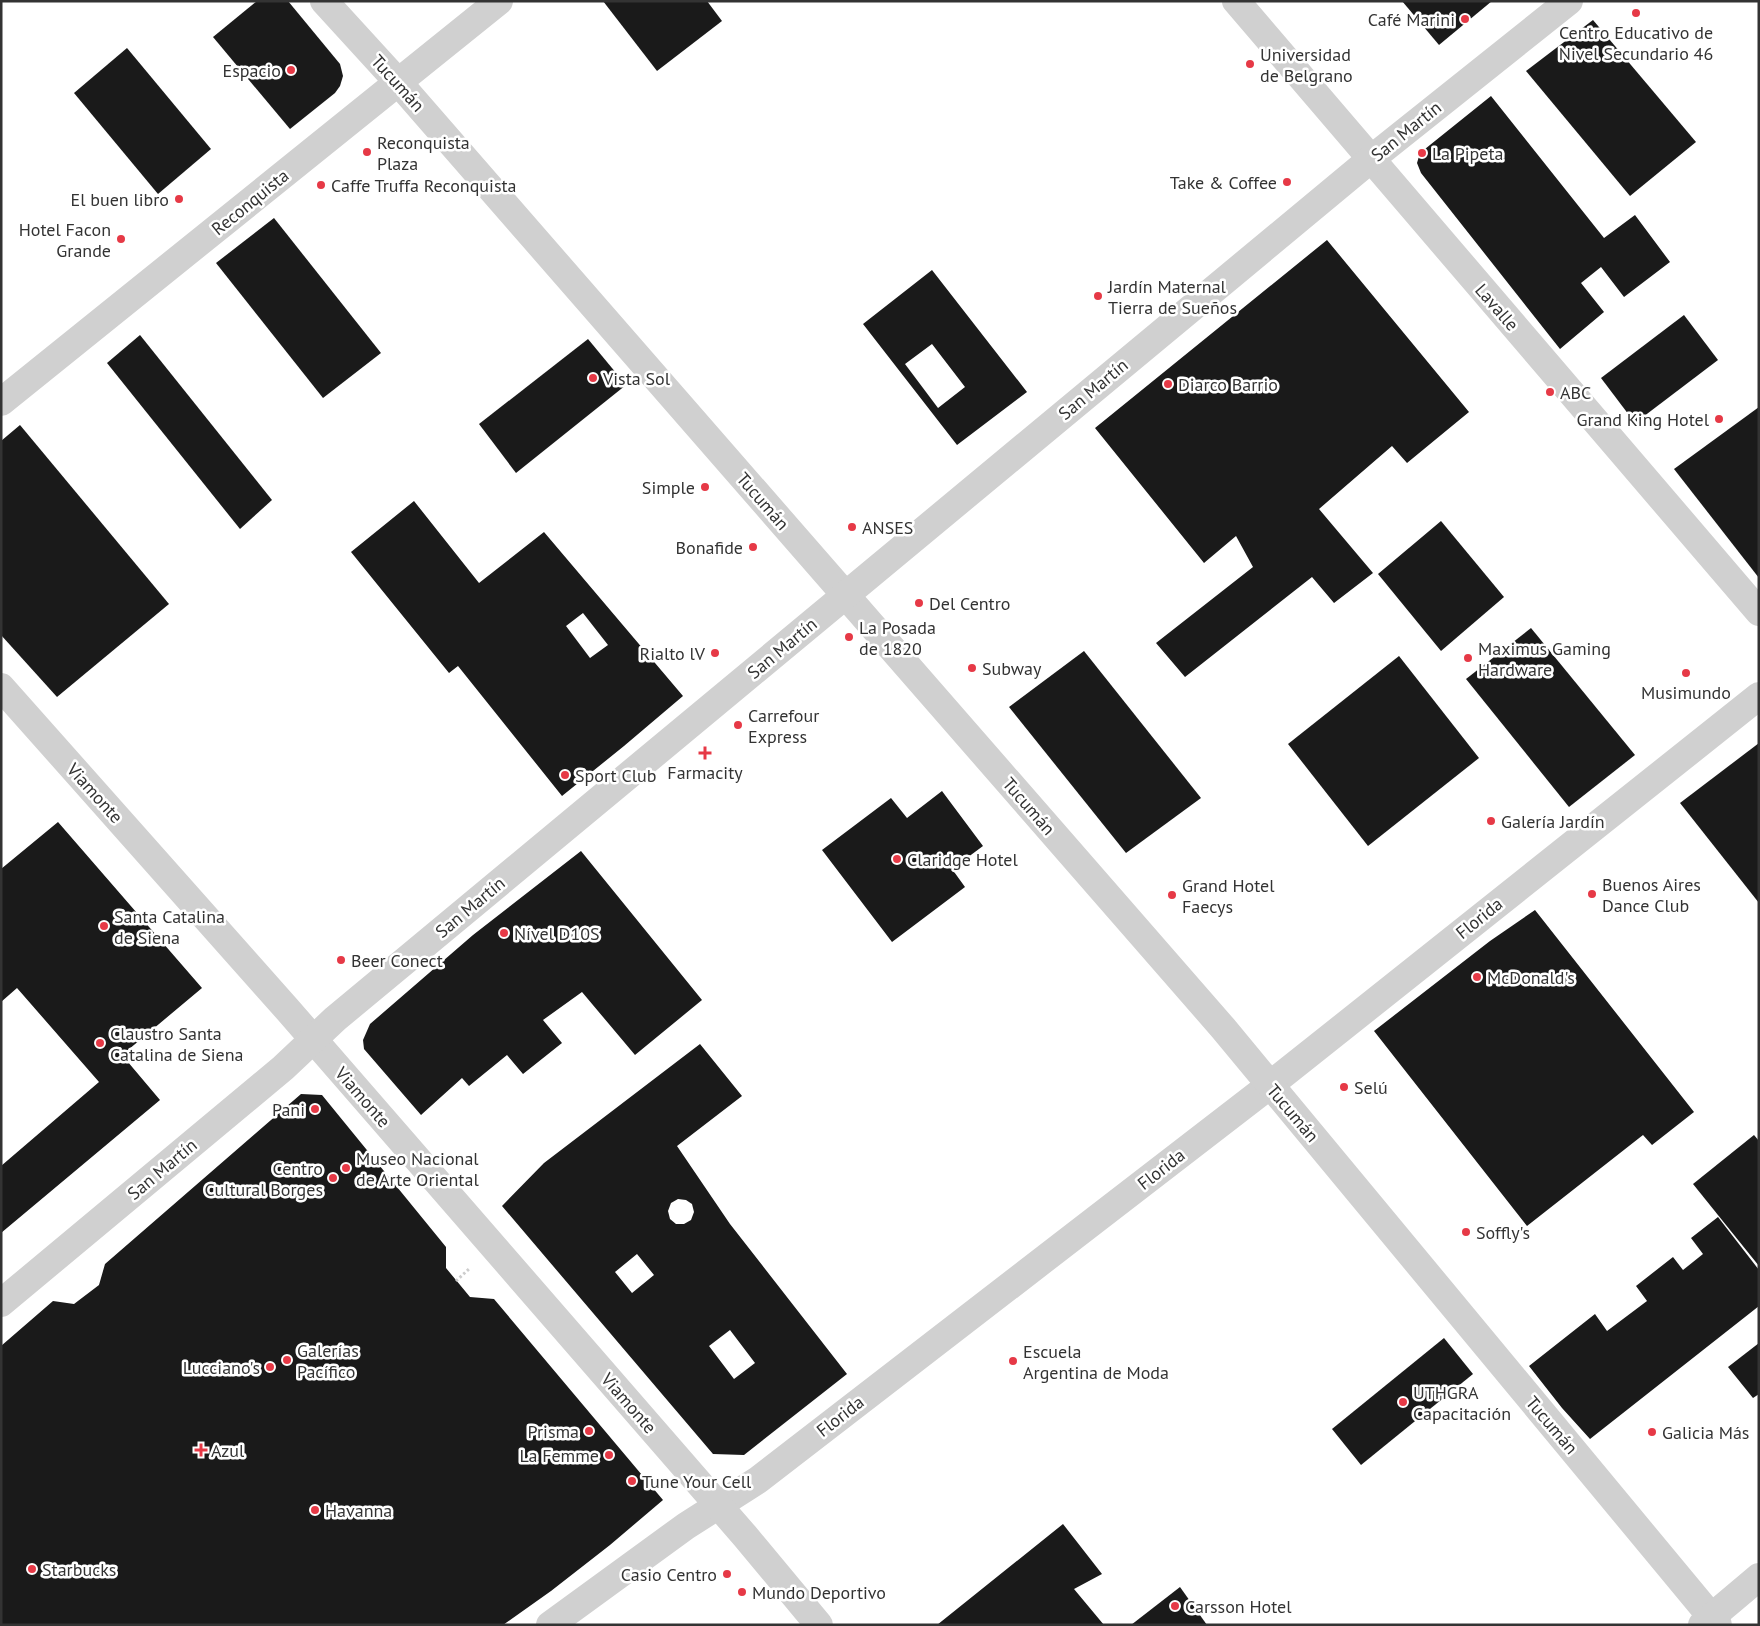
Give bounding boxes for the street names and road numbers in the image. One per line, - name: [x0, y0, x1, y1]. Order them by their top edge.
- street label: Tucumán: [366, 50, 430, 116]
- street label: San Martín: [1366, 96, 1446, 166]
- street label: Reconquista: [207, 164, 293, 240]
- street label: Lavalle: [1470, 279, 1524, 335]
- street label: San Martín: [1054, 353, 1132, 425]
- street label: Tucumán: [732, 467, 794, 535]
- street label: San Martín: [743, 612, 821, 684]
- street label: Viamonte: [61, 757, 128, 828]
- street label: Tucumán: [998, 772, 1060, 840]
- street label: San Martín: [431, 871, 509, 943]
- street label: Florida: [1451, 892, 1507, 944]
- street label: Viamonte: [330, 1061, 396, 1132]
- street label: Tucumán: [1262, 1079, 1324, 1147]
- street label: San Martín: [123, 1133, 201, 1205]
- street label: Florida: [1133, 1143, 1189, 1195]
- street label: Viamonte: [596, 1367, 662, 1438]
- street label: Florida: [812, 1390, 868, 1442]
- street label: Tucumán: [1521, 1391, 1583, 1459]

